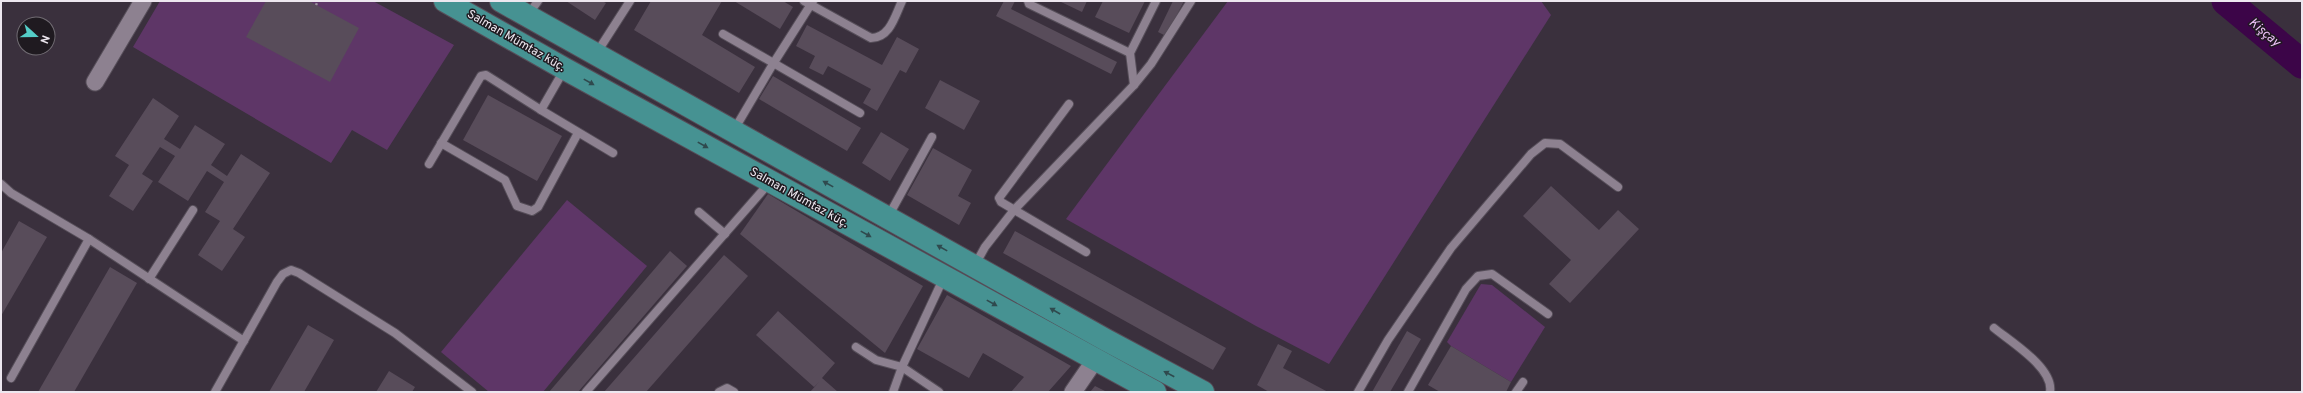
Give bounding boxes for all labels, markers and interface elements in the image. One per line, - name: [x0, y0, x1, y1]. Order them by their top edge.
- street label: Salman Mümtaz küç.: [464, 6, 568, 76]
- water label: Kişçay: [2245, 15, 2284, 52]
- north arrow: [16, 16, 56, 56]
- text: N: [36, 33, 52, 45]
- one-way arrow: [583, 79, 594, 86]
- one-way arrow: [697, 141, 708, 148]
- street label: Salman Mümtaz küç.: [747, 164, 852, 232]
- one-way arrow: [822, 181, 834, 188]
- one-way arrow: [860, 231, 872, 238]
- one-way arrow: [936, 244, 947, 251]
- one-way arrow: [986, 300, 998, 307]
- one-way arrow: [1049, 308, 1061, 315]
- one-way arrow: [1163, 370, 1175, 377]

